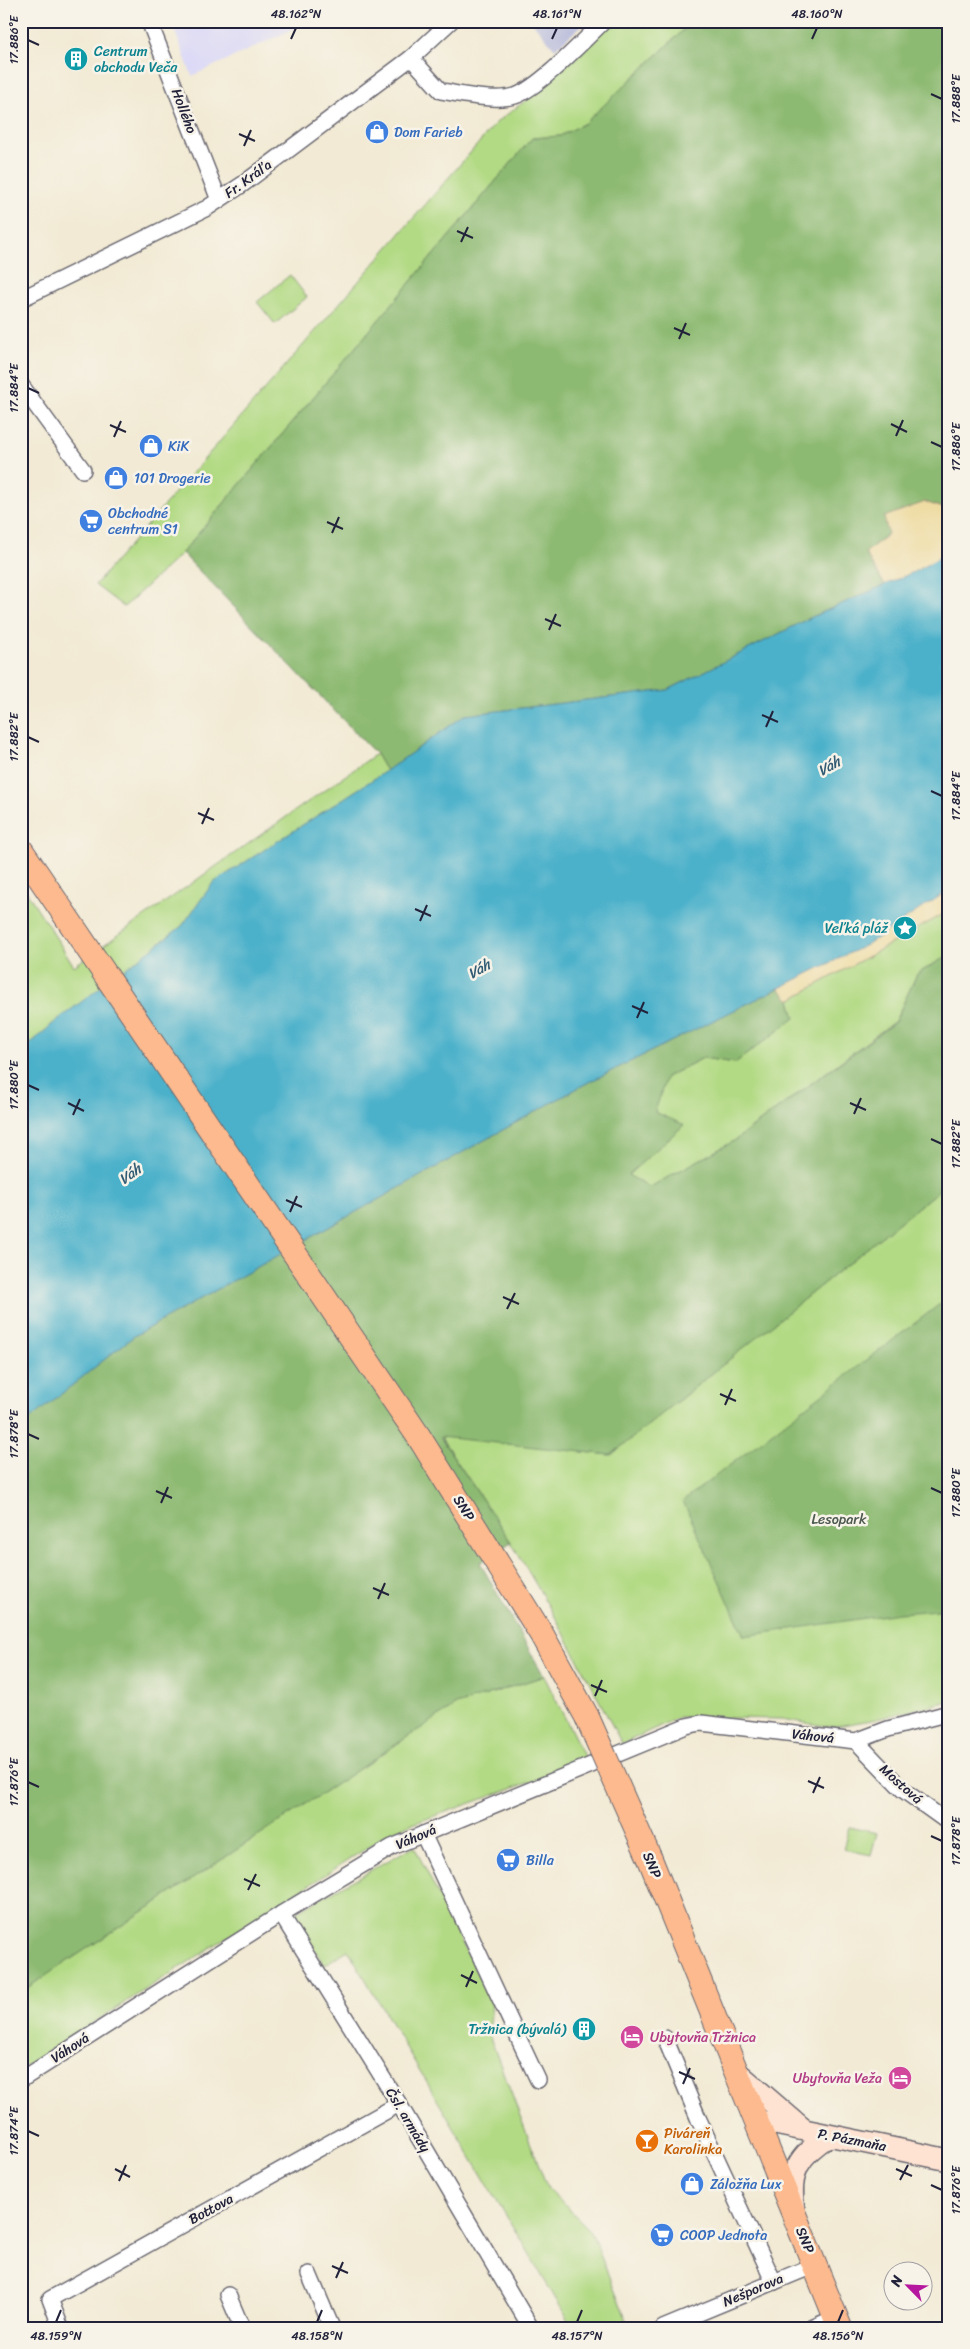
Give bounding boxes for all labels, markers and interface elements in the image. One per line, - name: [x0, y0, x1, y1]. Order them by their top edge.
- text: 48.162°N: [271, 3, 322, 25]
- text: 48.161°N: [533, 3, 582, 25]
- text: 48.160°N: [791, 3, 843, 25]
- text: 17.886°E: [3, 14, 25, 64]
- place label: Centrum obchodu Veča: [94, 39, 178, 80]
- building icon: Centrum obchodu Veča: [63, 46, 89, 72]
- text: 17.888°E: [945, 73, 967, 124]
- street label: Hollého: [164, 85, 204, 137]
- shop icon: Dom Farieb: [364, 119, 390, 145]
- place label: Dom Farieb: [394, 120, 463, 145]
- street label: Fr. Kráľa: [219, 153, 277, 205]
- text: 17.884°E: [3, 362, 25, 413]
- text: 17.886°E: [945, 421, 967, 471]
- shop icon: KiK: [138, 433, 164, 459]
- place label: KiK: [168, 434, 189, 459]
- shop icon: 101 Drogerie: [103, 465, 129, 491]
- place label: 101 Drogerie: [134, 466, 211, 491]
- place label: Obchodné centrum S1: [108, 501, 178, 542]
- supermarket icon: Obchodné centrum S1: [78, 508, 104, 534]
- text: 17.882°E: [3, 711, 25, 761]
- water label: Váh: [812, 748, 847, 783]
- text: 17.884°E: [945, 770, 967, 821]
- place icon: Veľká pláž: [892, 915, 918, 941]
- place label: Veľká pláž: [825, 916, 889, 941]
- water label: Váh: [462, 951, 497, 986]
- text: 17.880°E: [3, 1059, 25, 1110]
- text: 17.882°E: [945, 1118, 967, 1168]
- water label: Váh: [113, 1156, 148, 1191]
- text: 17.878°E: [3, 1408, 25, 1458]
- text: 17.880°E: [945, 1467, 967, 1518]
- street label: SNP: [446, 1490, 482, 1526]
- park label: Lesopark: [812, 1507, 867, 1532]
- street label: Váhová: [791, 1721, 835, 1751]
- text: 17.876°E: [3, 1756, 25, 1806]
- street label: Mostová: [873, 1757, 929, 1811]
- text: 17.878°E: [945, 1815, 967, 1865]
- street label: Váhová: [392, 1817, 440, 1857]
- supermarket icon: Billa: [495, 1847, 521, 1873]
- place label: Billa: [526, 1848, 555, 1873]
- street label: SNP: [635, 1848, 669, 1882]
- building icon: Tržnica (bývalá): [571, 2016, 597, 2042]
- place label: Tržnica (bývalá): [469, 2017, 567, 2042]
- hotel icon: Ubytovňa Tržnica: [619, 2024, 645, 2050]
- place label: Ubytovňa Tržnica: [650, 2025, 756, 2050]
- street label: Váhová: [45, 2026, 95, 2070]
- hotel icon: Ubytovňa Veža: [887, 2065, 913, 2091]
- place label: Ubytovňa Veža: [793, 2066, 882, 2091]
- street label: Čsl. armády: [379, 2083, 438, 2158]
- text: 17.874°E: [3, 2105, 25, 2156]
- place label: Piváreň Karolinka: [664, 2121, 722, 2162]
- street label: P. Pázmaňa: [816, 2121, 889, 2159]
- bar icon: Piváreň Karolinka: [634, 2128, 660, 2154]
- text: 17.876°E: [945, 2164, 967, 2214]
- shop icon: Záložňa Lux: [679, 2171, 705, 2197]
- place label: Záložňa Lux: [710, 2172, 783, 2197]
- street label: Bottova: [184, 2186, 238, 2232]
- supermarket icon: COOP Jednota: [649, 2222, 675, 2248]
- place label: COOP Jednota: [680, 2223, 767, 2248]
- street label: SNP: [788, 2223, 822, 2257]
- north arrow: [882, 2262, 932, 2312]
- street label: Nešporova: [719, 2266, 787, 2314]
- text: N: [883, 2271, 910, 2291]
- text: 48.159°N: [30, 2325, 83, 2347]
- text: 48.158°N: [291, 2325, 343, 2347]
- text: 48.157°N: [551, 2325, 603, 2347]
- text: 48.156°N: [812, 2325, 864, 2347]

